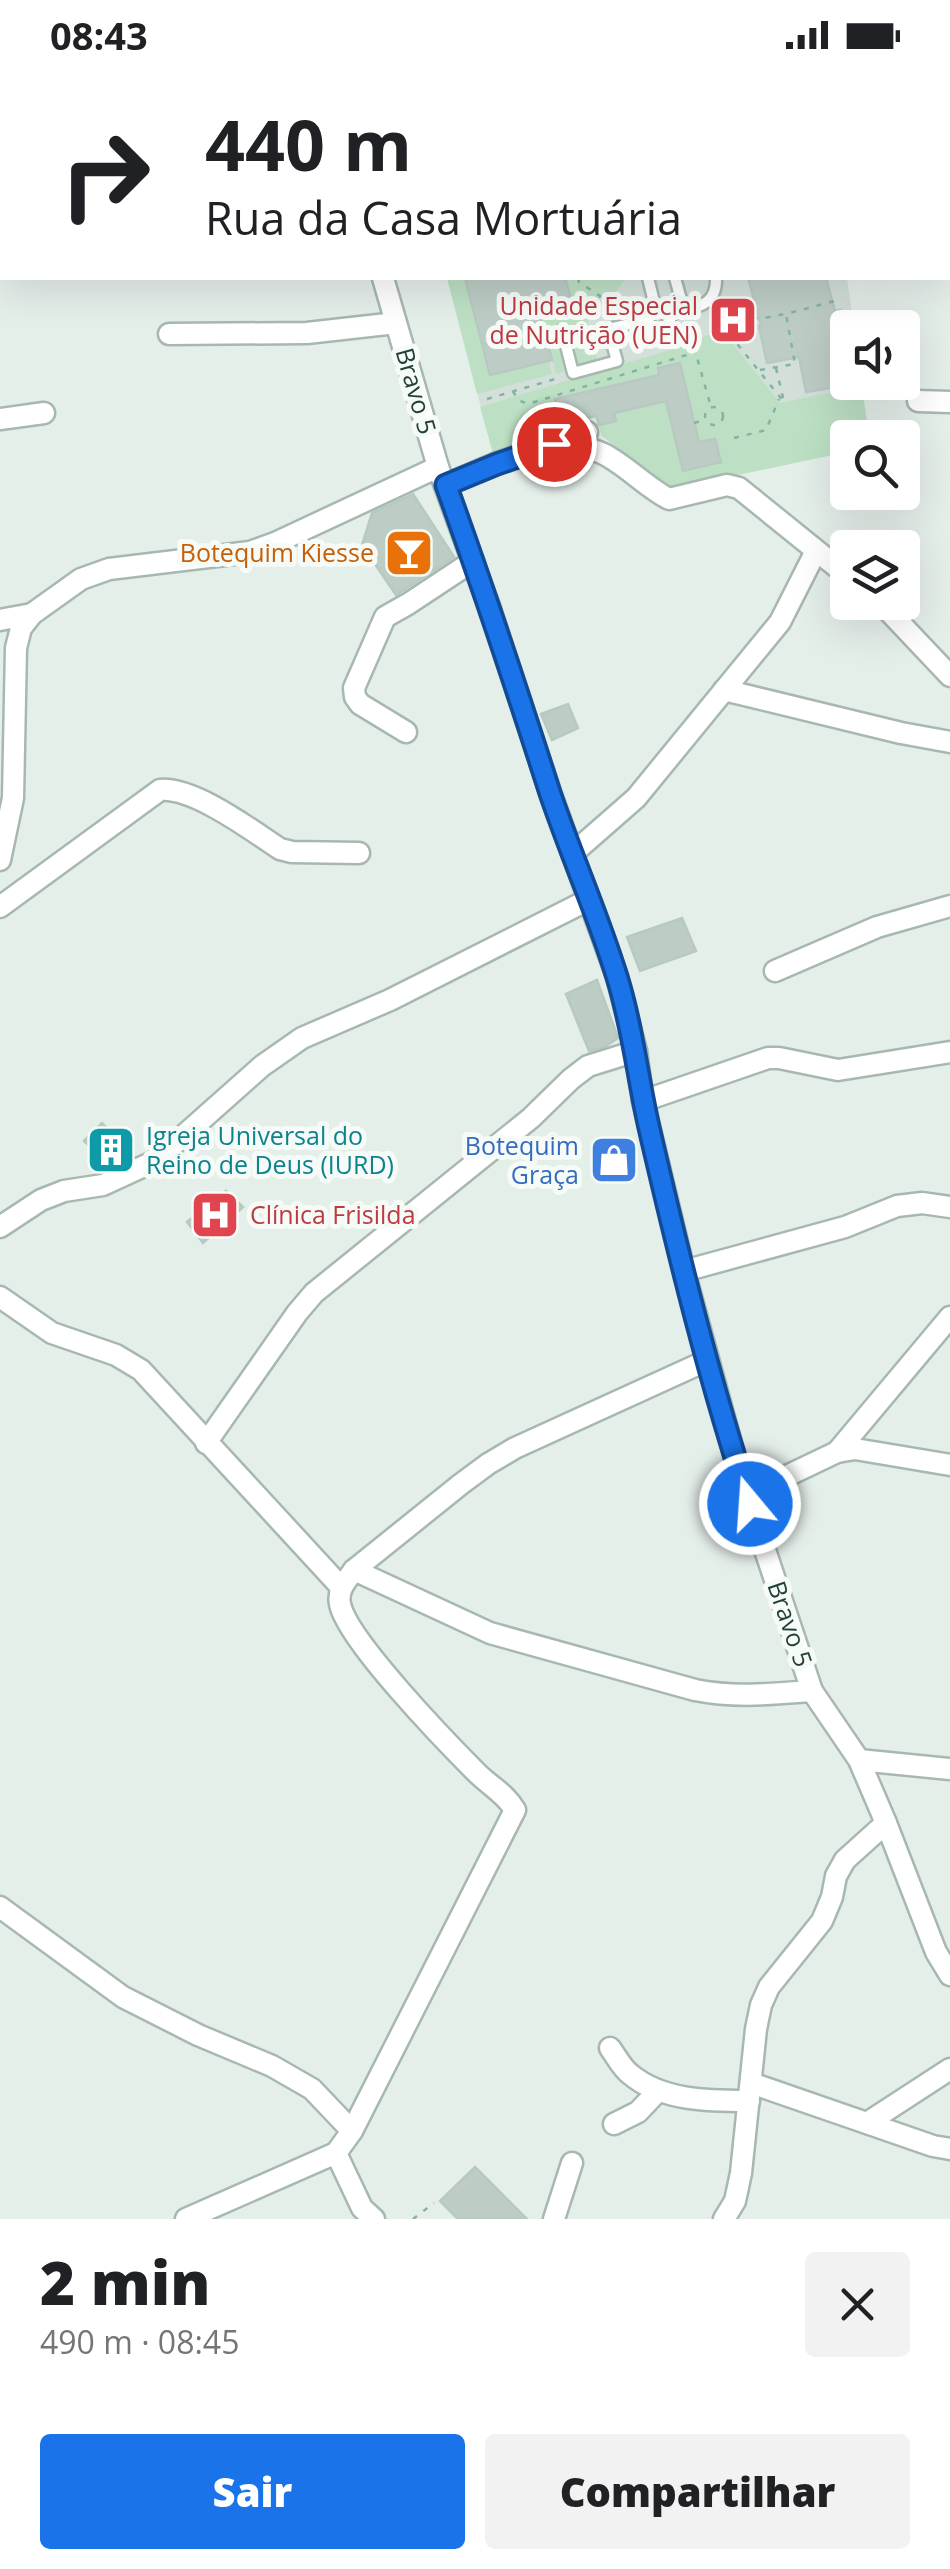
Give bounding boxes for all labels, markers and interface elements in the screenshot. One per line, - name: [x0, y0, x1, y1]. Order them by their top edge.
- text: 08:43: [50, 9, 148, 61]
- text: 440 m: [205, 96, 412, 192]
- icon: right: [40, 110, 170, 240]
- text: Rua da Casa Mortuária: [205, 187, 682, 248]
- place label: Unidade Especial de Nutrição (UEN): [489, 288, 698, 351]
- hospital icon: Unidade Especial de Nutrição (UEN): [707, 294, 759, 346]
- map controls: [830, 310, 920, 620]
- button: sound: [830, 310, 920, 400]
- street label: Bravo 5: [388, 343, 446, 438]
- pin: [512, 402, 597, 487]
- icon: arrive: [527, 417, 582, 472]
- button: search: [830, 420, 920, 510]
- bar icon: Botequim Kiesse: [383, 527, 435, 579]
- button: layers: [830, 530, 920, 620]
- place label: Botequim Kiesse: [180, 535, 374, 569]
- place label: Igreja Universal do Reino de Deus (IURD): [146, 1118, 394, 1181]
- building icon: Igreja Universal do Reino de Deus (IURD): [85, 1124, 137, 1176]
- place label: Botequim Graça: [465, 1128, 579, 1191]
- shop icon: Botequim Graça: [588, 1134, 640, 1186]
- hospital icon: Clínica Frisilda: [189, 1189, 241, 1241]
- place label: Clínica Frisilda: [250, 1197, 416, 1231]
- position arrow: [698, 1452, 802, 1556]
- street label: Bravo 5: [760, 1576, 821, 1671]
- text: 2 min: [40, 2241, 210, 2323]
- button: close: [805, 2252, 910, 2357]
- text: 490 m · 08:45: [40, 2320, 239, 2363]
- button: Sair: [40, 2434, 465, 2549]
- button: Compartilhar: [485, 2434, 910, 2549]

